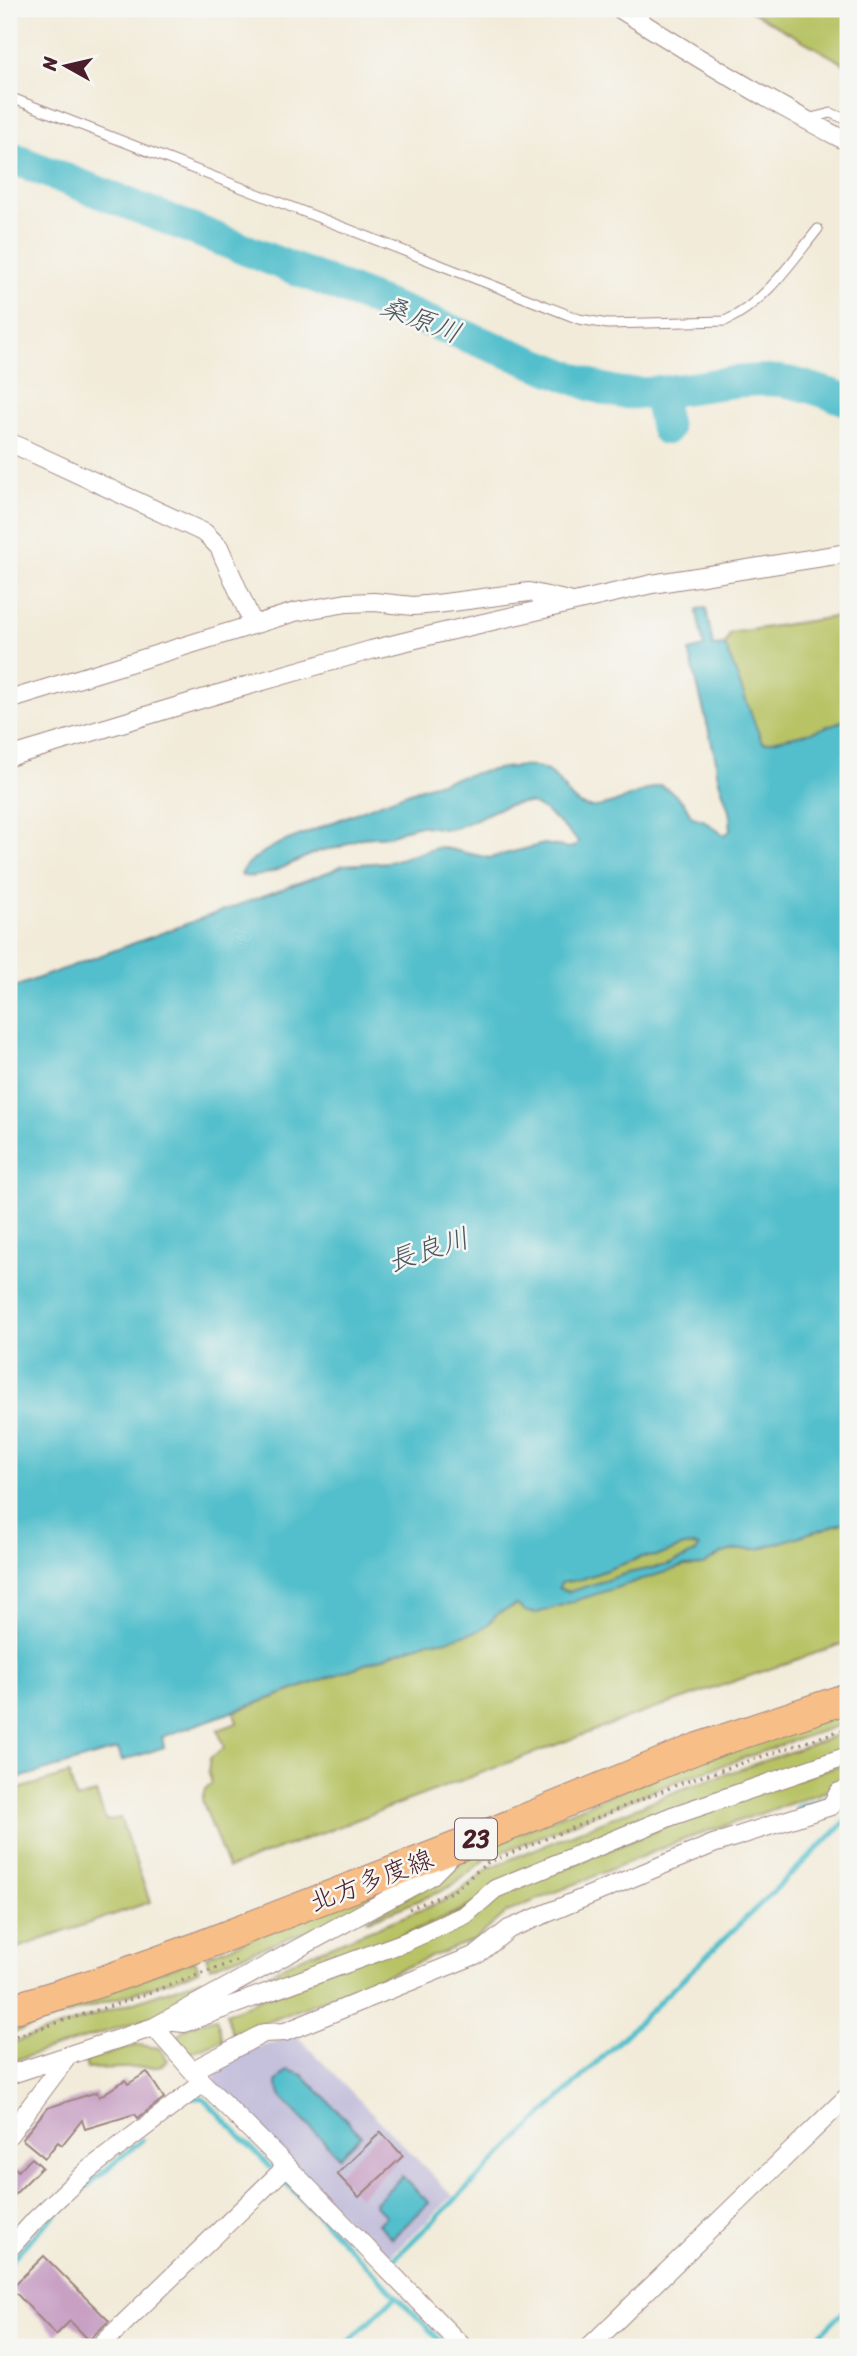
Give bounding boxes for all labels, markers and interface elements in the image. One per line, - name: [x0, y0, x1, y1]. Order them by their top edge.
- north arrow: [32, 32, 102, 102]
- text: N: [32, 54, 67, 74]
- water label: 桑原川: [373, 282, 469, 357]
- water label: 長良川: [381, 1213, 476, 1286]
- road number: 23: [455, 1818, 497, 1860]
- street label: 北方多度線: [302, 1835, 440, 1925]

